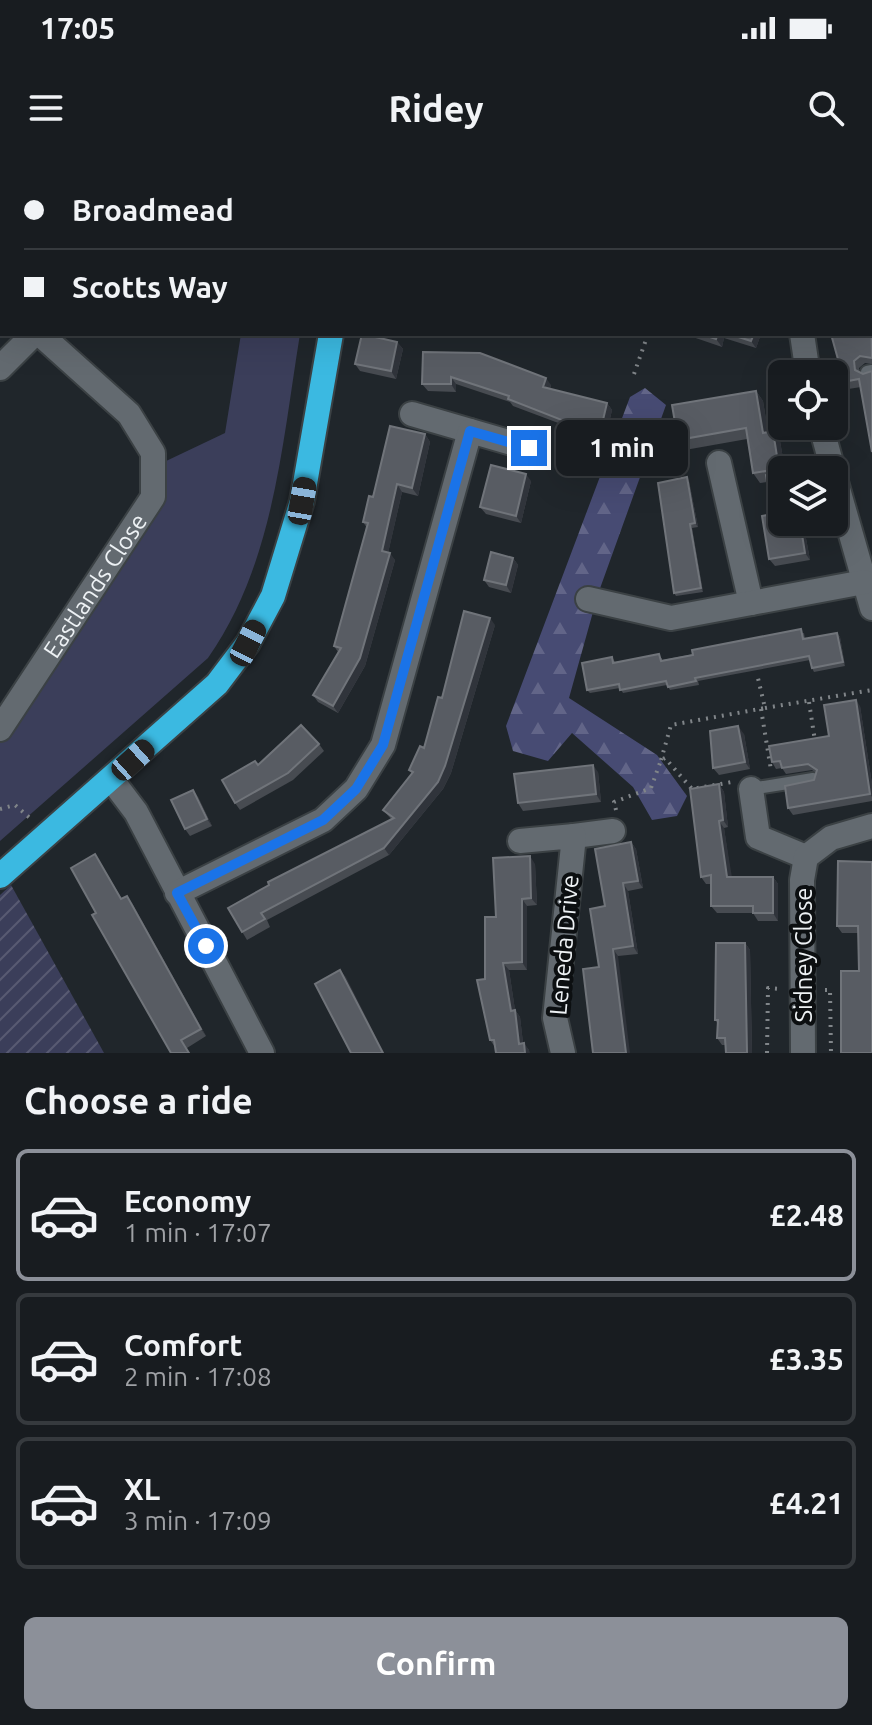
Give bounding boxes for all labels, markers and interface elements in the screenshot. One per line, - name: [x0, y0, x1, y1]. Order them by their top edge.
- text: 17:05: [40, 11, 115, 45]
- icon: menu: [24, 86, 68, 130]
- icon: search: [804, 86, 848, 130]
- text: Ridey: [388, 88, 484, 129]
- text: Broadmead: [72, 193, 234, 227]
- text: Scotts Way: [72, 270, 228, 304]
- map controls: [768, 360, 848, 536]
- button: locate: [768, 360, 848, 440]
- callout: 1 min: [557, 420, 689, 476]
- route end: [511, 430, 547, 466]
- text: 1 min: [589, 433, 655, 462]
- button: layers: [768, 456, 848, 536]
- car: [286, 475, 318, 527]
- street label: Eastlands Close: [38, 508, 152, 662]
- car: [226, 616, 270, 670]
- car: [107, 735, 159, 785]
- street label: Leneda Drive: [544, 874, 584, 1016]
- street label: Sidney Close: [790, 887, 817, 1023]
- route start: [188, 928, 224, 964]
- text: Choose a ride: [24, 1080, 253, 1121]
- icon: car: [28, 1179, 100, 1251]
- text: Economy: [124, 1184, 251, 1218]
- text: £2.48: [769, 1198, 844, 1232]
- text: 1 min · 17:07: [124, 1218, 272, 1247]
- icon: car: [28, 1323, 100, 1395]
- text: Comfort: [124, 1328, 242, 1362]
- text: £3.35: [769, 1342, 844, 1376]
- text: 2 min · 17:08: [124, 1362, 272, 1391]
- icon: car: [28, 1467, 100, 1539]
- text: XL: [124, 1472, 160, 1506]
- text: £4.21: [769, 1486, 844, 1520]
- text: 3 min · 17:09: [124, 1506, 272, 1535]
- button: Confirm: [24, 1617, 848, 1709]

